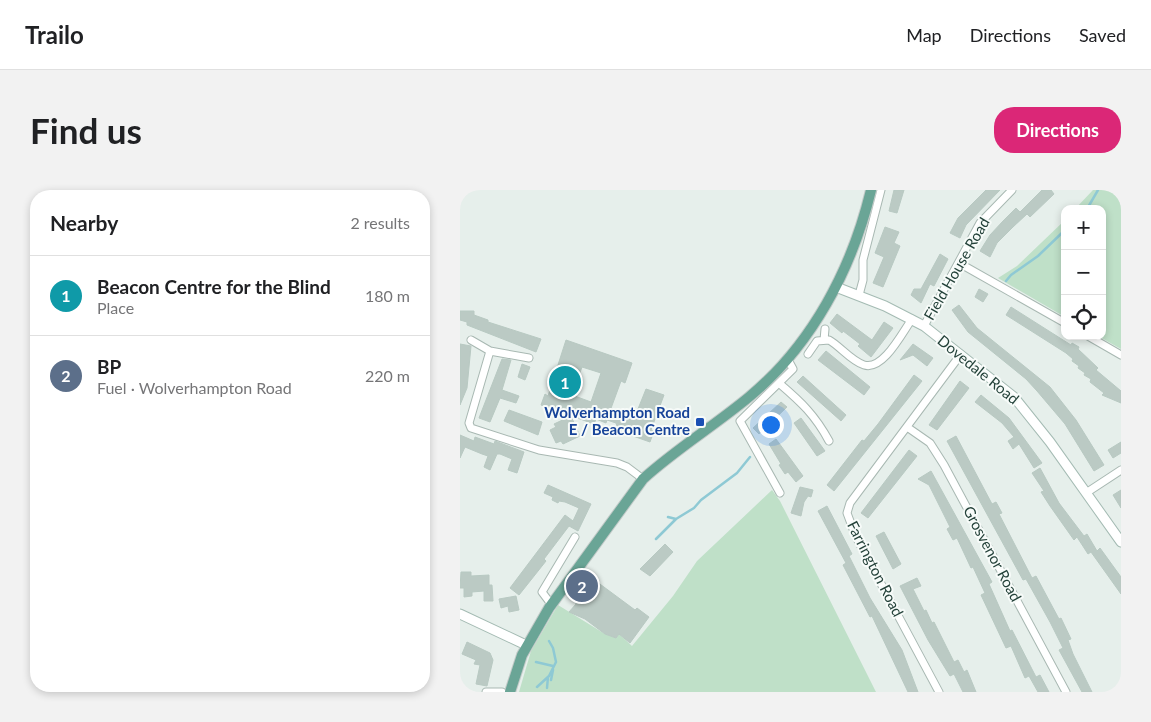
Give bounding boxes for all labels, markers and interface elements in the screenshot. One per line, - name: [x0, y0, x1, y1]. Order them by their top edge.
- text: Trailo: [25, 20, 84, 49]
- text: Map: [906, 24, 942, 46]
- text: Directions: [970, 24, 1051, 46]
- text: Saved: [1079, 24, 1126, 46]
- button: Directions: [994, 107, 1121, 153]
- text: Find us: [30, 109, 142, 151]
- map controls: [1061, 205, 1106, 340]
- button: +: [1061, 205, 1106, 250]
- text: Nearby: [50, 210, 118, 235]
- text: 2 results: [350, 213, 410, 232]
- street label: Field House Road: [919, 214, 993, 323]
- button: −: [1061, 250, 1106, 295]
- text: Beacon Centre for the Blind: [97, 275, 331, 298]
- text: 1: [61, 286, 71, 305]
- text: 180 m: [365, 286, 410, 305]
- button: locate: [1061, 295, 1106, 340]
- text: Place: [97, 298, 134, 317]
- street label: Dovedale Road: [934, 331, 1023, 408]
- text: BP: [97, 355, 121, 378]
- pin: 1: [549, 363, 581, 401]
- text: 2: [61, 366, 71, 385]
- text: 220 m: [365, 366, 410, 385]
- text: Fuel · Wolverhampton Road: [97, 378, 292, 397]
- place label: Wolverhampton Road E / Beacon Centre: [544, 403, 690, 438]
- your location: [758, 412, 784, 438]
- marker: Wolverhampton Road E / Beacon Centre: [694, 416, 706, 428]
- street label: Grosvenor Road: [960, 503, 1026, 604]
- street label: Farrington Road: [844, 518, 908, 619]
- pin: 2: [566, 567, 598, 605]

